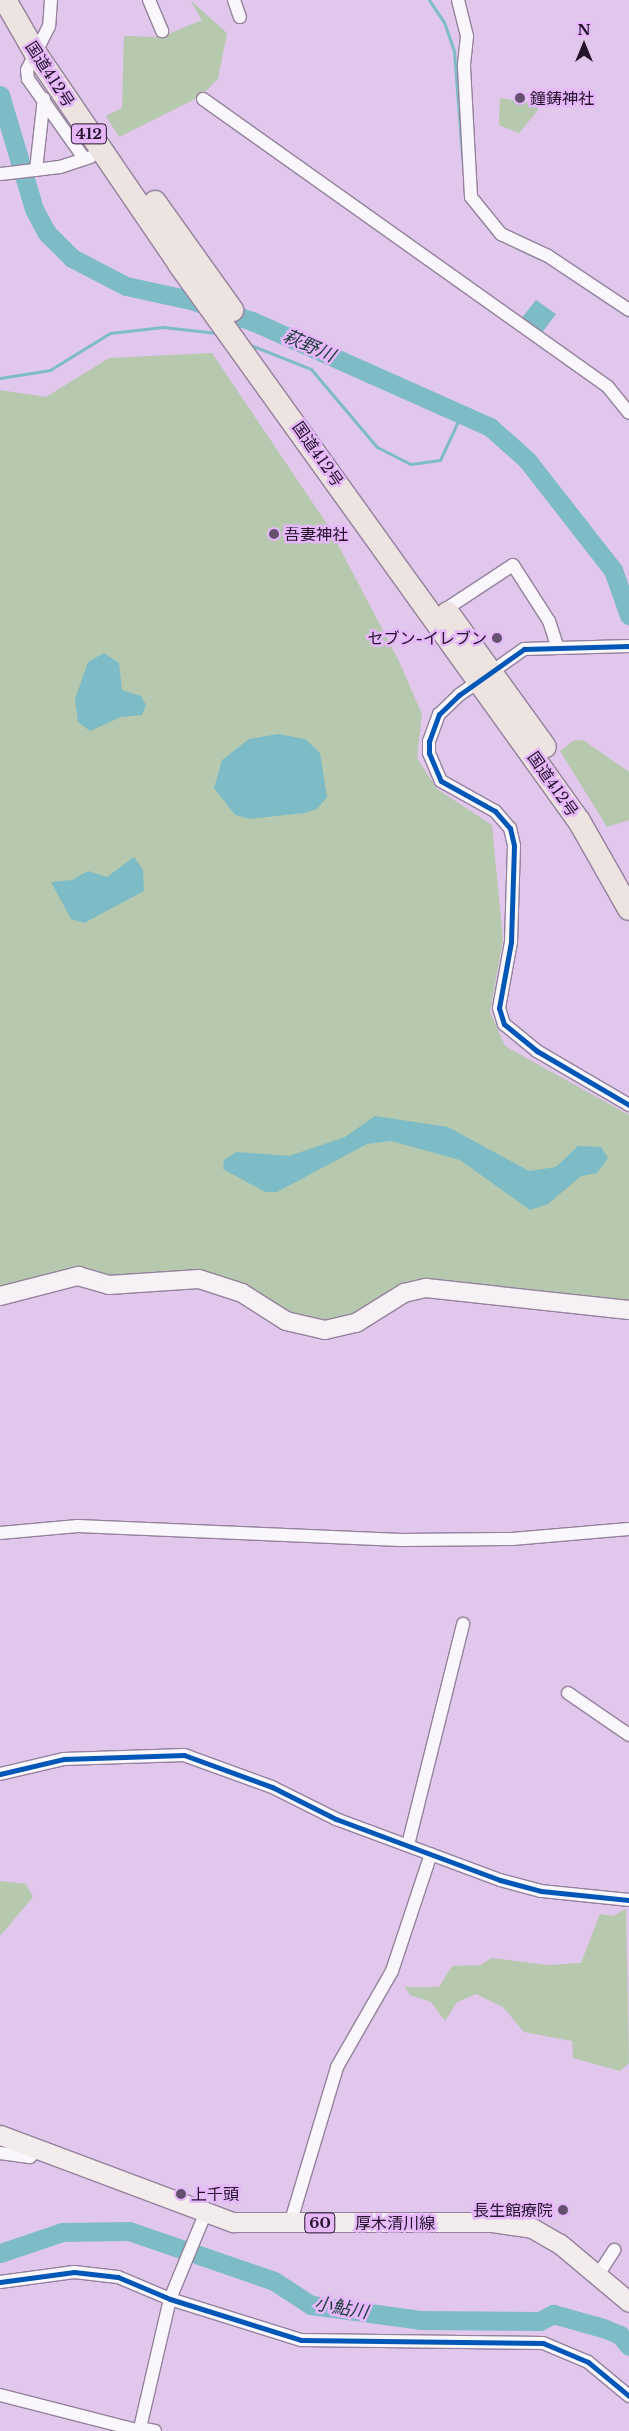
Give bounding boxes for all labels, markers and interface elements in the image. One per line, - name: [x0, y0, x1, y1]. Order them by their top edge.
- north arrow: [559, 20, 609, 70]
- text: N: [577, 21, 591, 39]
- street label: 国道412号: [22, 38, 78, 110]
- place label: 鐘鋳神社: [530, 88, 594, 108]
- marker: 鐘鋳神社: [514, 92, 526, 104]
- road number: 412: [70, 122, 108, 146]
- water label: 萩野川: [280, 325, 338, 367]
- street label: 国道412号: [289, 418, 347, 490]
- place label: 吾妻神社: [284, 524, 348, 544]
- marker: 吾妻神社: [268, 528, 280, 540]
- place label: セブン-イレブン: [368, 628, 487, 648]
- marker: セブン-イレブン: [491, 632, 503, 644]
- street label: 国道412号: [524, 748, 582, 820]
- place label: 上千頭: [191, 2184, 239, 2204]
- marker: 上千頭: [175, 2188, 187, 2200]
- place label: 長生館療院: [473, 2200, 553, 2220]
- marker: 長生館療院: [557, 2204, 569, 2216]
- road number: 60: [304, 2210, 336, 2236]
- street label: 厚木清川線: [355, 2213, 435, 2233]
- water label: 小鮎川: [313, 2293, 369, 2323]

